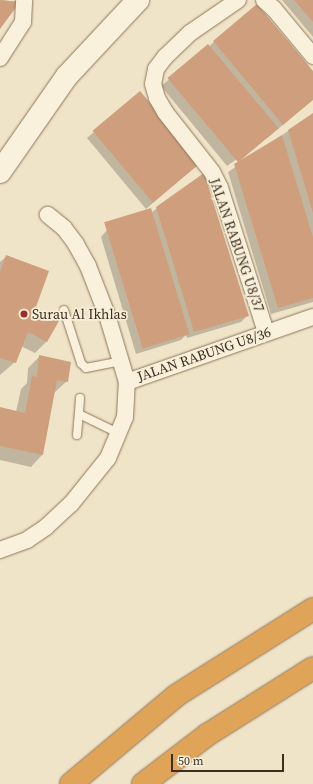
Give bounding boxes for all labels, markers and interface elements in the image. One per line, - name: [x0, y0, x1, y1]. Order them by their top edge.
- street label: JALAN RABUNG U8/37: [206, 176, 268, 314]
- place label: Surau Al Ikhlas: [32, 306, 127, 322]
- marker: Surau Al Ikhlas: [19, 309, 29, 319]
- street label: JALAN RABUNG U8/36: [135, 323, 273, 385]
- scale bar: [173, 746, 286, 772]
- text: 50 m: [178, 753, 204, 769]

